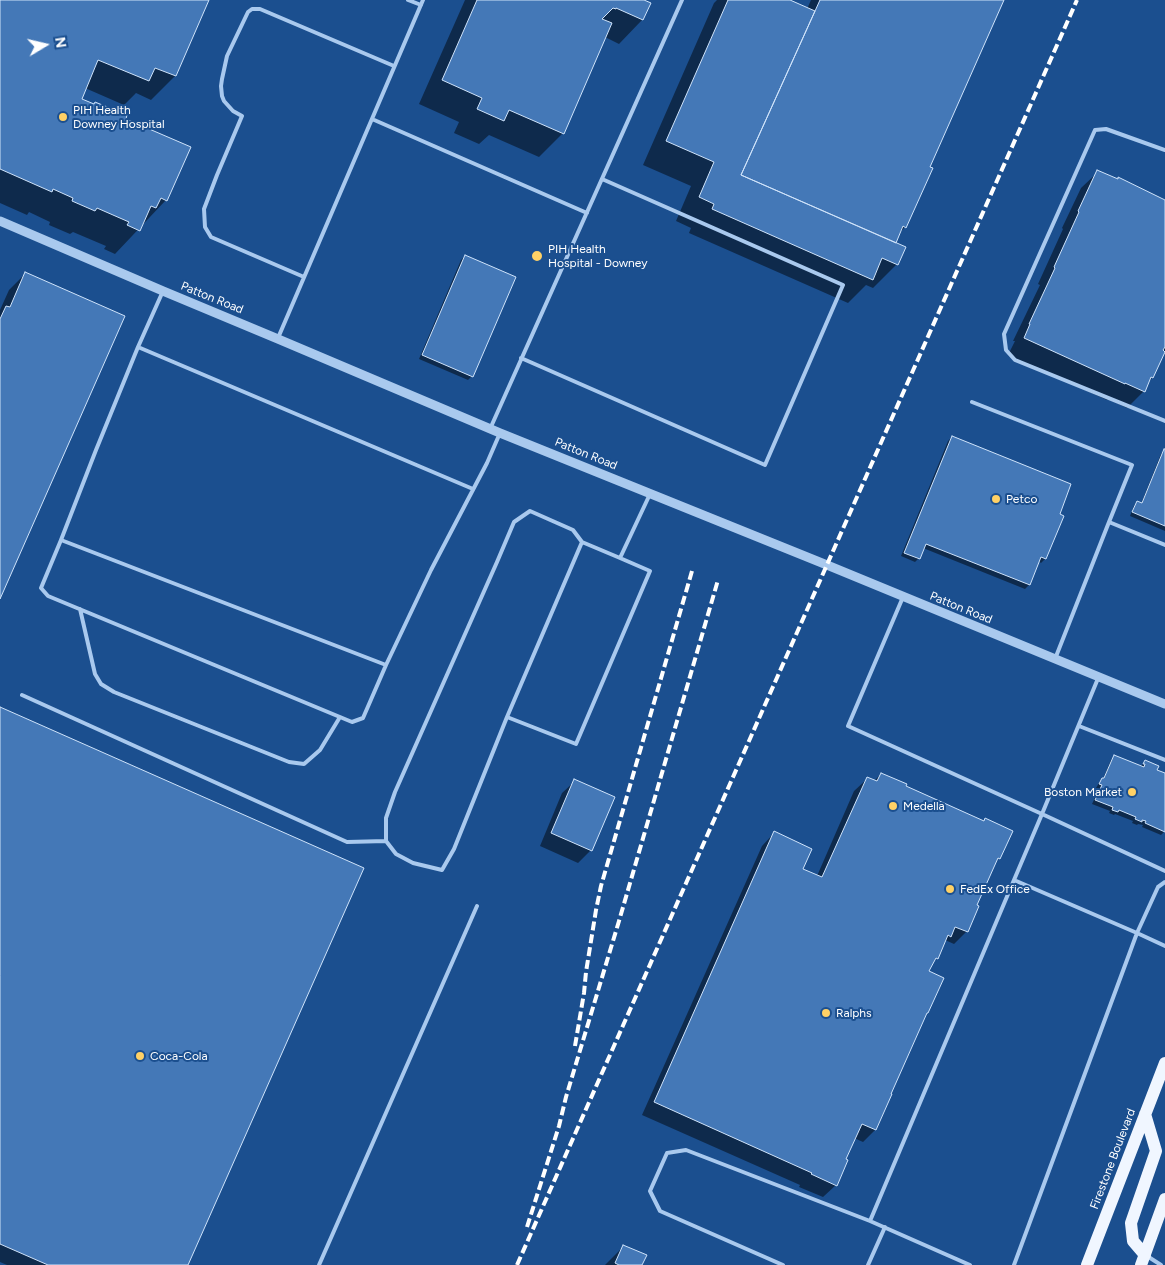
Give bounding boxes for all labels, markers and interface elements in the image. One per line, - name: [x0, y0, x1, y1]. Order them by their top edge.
- north arrow: [20, 20, 70, 70]
- text: N: [51, 36, 70, 49]
- place label: PIH Health Downey Hospital: [73, 103, 165, 131]
- marker: PIH Health Downey Hospital: [57, 111, 69, 123]
- place label: PIH Health Hospital - Downey: [548, 242, 648, 270]
- marker: PIH Health Hospital - Downey: [530, 249, 544, 263]
- street label: Patton Road: [179, 279, 245, 317]
- street label: Patton Road: [553, 435, 619, 473]
- place label: Petco: [1006, 492, 1037, 506]
- marker: Petco: [990, 493, 1002, 505]
- street label: Patton Road: [928, 589, 994, 627]
- place label: Boston Market: [1044, 785, 1122, 799]
- marker: Boston Market: [1126, 786, 1138, 798]
- place label: Medella: [903, 799, 945, 813]
- marker: Medella: [887, 800, 899, 812]
- place label: FedEx Office: [960, 882, 1030, 896]
- marker: FedEx Office: [944, 883, 956, 895]
- place label: Ralphs: [836, 1006, 872, 1020]
- marker: Ralphs: [820, 1007, 832, 1019]
- place label: Coca-Cola: [150, 1049, 208, 1063]
- marker: Coca-Cola: [134, 1050, 146, 1062]
- street label: Firestone Boulevard: [1087, 1107, 1139, 1211]

